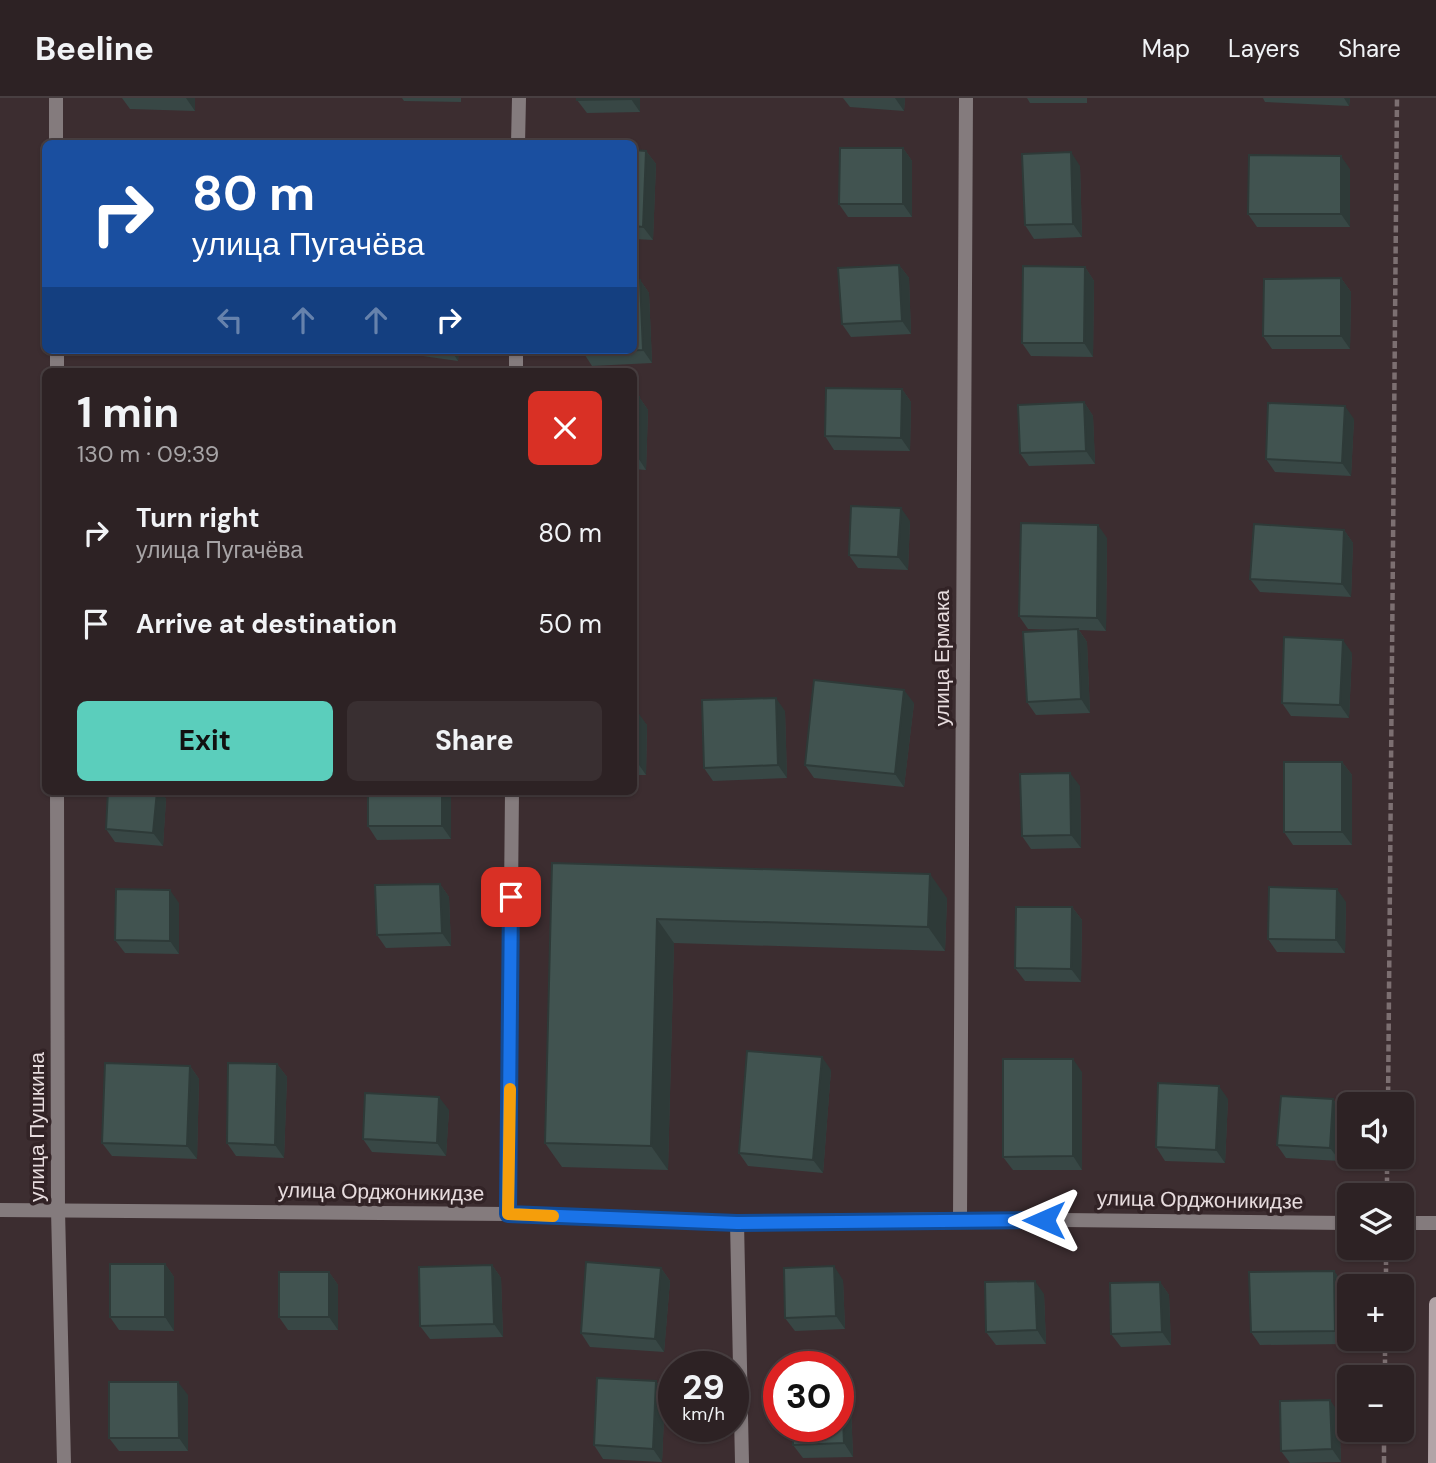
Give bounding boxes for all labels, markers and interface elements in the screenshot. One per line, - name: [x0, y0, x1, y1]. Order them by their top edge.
- text: Beeline: [35, 27, 154, 70]
- text: Map: [1142, 33, 1190, 64]
- text: Layers: [1228, 33, 1300, 64]
- text: Share: [1338, 33, 1401, 64]
- text: 80 m: [192, 161, 315, 225]
- icon: right: [77, 168, 168, 259]
- text: улица Пугачёва: [192, 223, 424, 265]
- icon: left: [211, 301, 249, 339]
- icon: ahead: [284, 301, 322, 339]
- icon: ahead: [357, 301, 395, 339]
- icon: right: [430, 301, 468, 339]
- text: 1 min: [77, 385, 179, 440]
- button: close: [528, 391, 602, 465]
- text: 130 m · 09:39: [77, 439, 219, 469]
- text: Turn right: [136, 501, 260, 535]
- icon: right: [77, 514, 115, 552]
- text: 80 m: [538, 516, 602, 550]
- text: улица Пугачёва: [136, 535, 303, 565]
- street label: улица Ермака: [928, 589, 956, 726]
- icon: arrive: [77, 605, 115, 643]
- text: Arrive at destination: [136, 607, 397, 641]
- text: 50 m: [538, 607, 602, 641]
- button: Exit: [77, 701, 333, 781]
- button: Share: [347, 701, 602, 781]
- pin: [481, 867, 541, 927]
- icon: arrive: [492, 878, 530, 916]
- street label: улица Пушкина: [23, 1052, 51, 1202]
- map controls: [1337, 1092, 1414, 1442]
- button: sound: [1337, 1092, 1414, 1169]
- street label: улица Орджоникидзе: [278, 1176, 484, 1208]
- position arrow: [1007, 1183, 1081, 1257]
- button: layers: [1337, 1183, 1414, 1260]
- street label: улица Орджоникидзе: [1097, 1184, 1303, 1216]
- button: +: [1337, 1274, 1414, 1351]
- speed limit sign: 30: [763, 1351, 854, 1442]
- text: 29: [682, 1364, 725, 1410]
- button: −: [1337, 1365, 1414, 1442]
- text: km/h: [682, 1402, 725, 1426]

